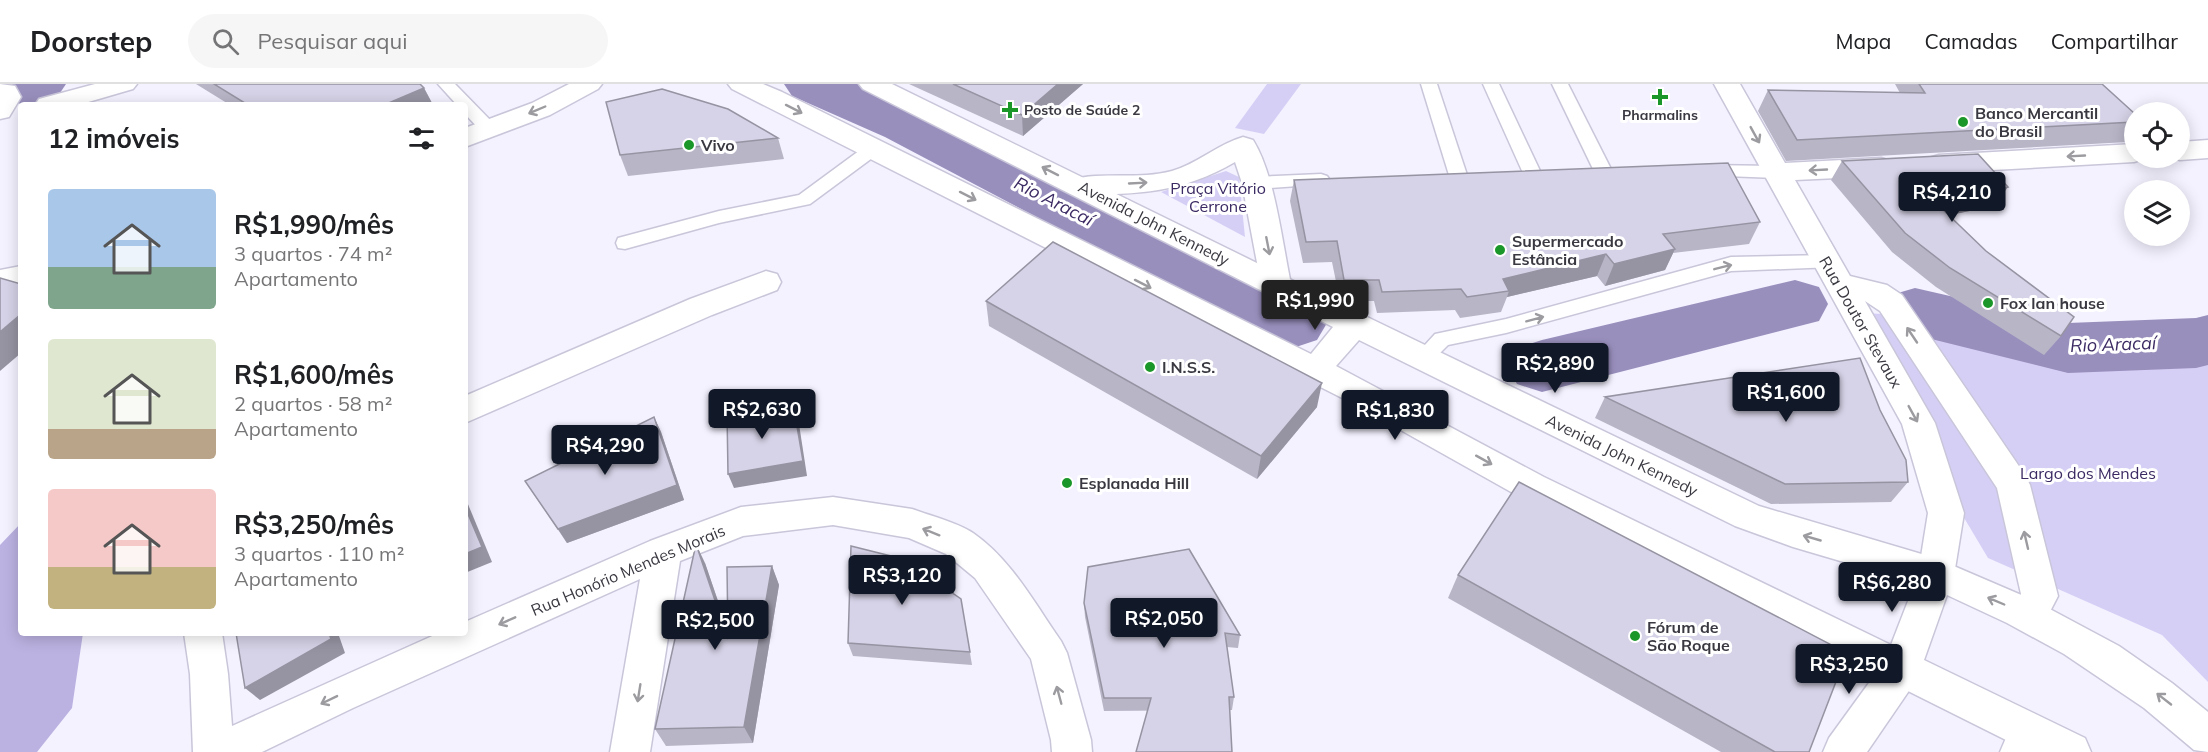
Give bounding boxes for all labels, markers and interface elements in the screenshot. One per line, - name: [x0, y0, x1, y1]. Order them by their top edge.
- search box: [188, 14, 608, 68]
- text: Doorstep: [30, 24, 152, 59]
- icon: search: [209, 25, 242, 58]
- text: Pesquisar aqui: [257, 27, 407, 55]
- text: Mapa: [1836, 28, 1891, 54]
- text: Camadas: [1924, 28, 2018, 54]
- text: Compartilhar: [2051, 28, 2178, 54]
- marker: Pharmalins: [1653, 90, 1667, 104]
- marker: Posto de Saúde 2: [1001, 101, 1019, 119]
- place label: Posto de Saúde 2: [1024, 101, 1140, 119]
- map controls: [2124, 102, 2190, 246]
- button: locate: [2124, 102, 2190, 168]
- one-way arrow: [785, 103, 803, 115]
- place label: Banco Mercantil do Brasil: [1975, 103, 2098, 141]
- one-way arrow: [529, 105, 547, 116]
- place label: Pharmalins: [1622, 106, 1698, 124]
- marker: Banco Mercantil do Brasil: [1956, 115, 1970, 129]
- text: 12 imóveis: [48, 122, 180, 155]
- icon: filters: [405, 122, 438, 155]
- one-way arrow: [1749, 126, 1761, 143]
- place label: Vivo: [700, 135, 735, 155]
- marker: Vivo: [682, 138, 696, 152]
- one-way arrow: [2067, 151, 2087, 162]
- one-way arrow: [1042, 165, 1060, 177]
- one-way arrow: [1809, 165, 1829, 176]
- water label: Rio Aracaí: [1010, 171, 1100, 232]
- pin: R$4,210: [1897, 172, 2007, 223]
- street label: Avenida John Kennedy: [1075, 176, 1233, 270]
- one-way arrow: [1128, 178, 1148, 189]
- park label: Praça Vitório Cerrone: [1170, 178, 1266, 216]
- text: R$4,210: [1913, 179, 1992, 204]
- button: layers: [2124, 180, 2190, 246]
- one-way arrow: [959, 191, 977, 203]
- text: R$1,990/mês: [234, 208, 394, 241]
- icon: home: [96, 213, 168, 285]
- place label: Supermercado Estância: [1512, 231, 1623, 269]
- one-way arrow: [1263, 236, 1274, 255]
- text: 3 quartos · 74 m²: [234, 241, 392, 266]
- marker: Supermercado Estância: [1493, 243, 1507, 257]
- street label: Rua Doutor Stevaux: [1815, 253, 1907, 392]
- one-way arrow: [1713, 261, 1732, 272]
- text: Apartamento: [234, 266, 358, 291]
- one-way arrow: [1133, 279, 1151, 290]
- pin: R$1,990: [1260, 280, 1370, 331]
- text: R$1,990: [1276, 287, 1355, 312]
- place label: Fox lan house: [2000, 293, 2105, 313]
- marker: Fox lan house: [1981, 296, 1995, 310]
- one-way arrow: [1525, 312, 1544, 324]
- one-way arrow: [1906, 328, 1918, 344]
- water label: Rio Aracaí: [2070, 331, 2159, 357]
- pin: R$2,890: [1500, 343, 1610, 394]
- text: R$2,890: [1516, 350, 1595, 375]
- place label: I.N.S.S.: [1162, 357, 1215, 377]
- text: R$1,600/mês: [234, 358, 394, 391]
- marker: I.N.S.S.: [1143, 360, 1157, 374]
- icon: home: [96, 363, 168, 435]
- pin: R$1,600: [1731, 372, 1841, 423]
- text: R$1,600: [1747, 379, 1826, 404]
- pin: R$2,630: [707, 389, 817, 440]
- pin: R$1,830: [1340, 390, 1450, 441]
- text: 2 quartos · 58 m²: [234, 391, 392, 416]
- text: R$2,630: [723, 396, 802, 421]
- text: R$1,830: [1356, 397, 1435, 422]
- one-way arrow: [1908, 405, 1919, 423]
- street label: Avenida John Kennedy: [1543, 410, 1702, 501]
- text: Apartamento: [234, 416, 358, 441]
- pin: R$4,290: [550, 425, 660, 476]
- text: R$4,290: [566, 432, 645, 457]
- one-way arrow: [1474, 455, 1492, 466]
- park label: Largo dos Mendes: [2020, 463, 2156, 483]
- place label: Esplanada Hill: [1079, 473, 1189, 493]
- marker: Esplanada Hill: [1060, 476, 1074, 490]
- text: R$3,250/mês: [234, 508, 394, 541]
- icon: home: [96, 513, 168, 585]
- street label: Rua Honório Mendes Morais: [528, 520, 728, 620]
- one-way arrow: [922, 526, 941, 537]
- one-way arrow: [2020, 531, 2032, 550]
- one-way arrow: [1803, 532, 1822, 543]
- text: 3 quartos · 110 m²: [234, 541, 404, 566]
- pin: R$3,120: [847, 555, 957, 606]
- text: R$3,120: [863, 562, 942, 587]
- pin: R$6,280: [1837, 562, 1947, 613]
- text: Apartamento: [234, 566, 358, 591]
- text: R$6,280: [1853, 569, 1932, 594]
- one-way arrow: [1988, 595, 2006, 606]
- pin: R$2,050: [1109, 598, 1219, 649]
- pin: R$2,500: [660, 600, 770, 651]
- text: R$2,050: [1125, 605, 1204, 630]
- text: R$2,500: [676, 607, 755, 632]
- one-way arrow: [499, 616, 517, 627]
- place label: Fórum de São Roque: [1647, 617, 1730, 655]
- marker: Fórum de São Roque: [1628, 629, 1642, 643]
- pin: R$3,250: [1794, 644, 1904, 695]
- text: R$3,250: [1810, 651, 1889, 676]
- one-way arrow: [634, 682, 645, 702]
- one-way arrow: [1053, 686, 1064, 705]
- one-way arrow: [2156, 693, 2172, 706]
- one-way arrow: [321, 694, 338, 706]

